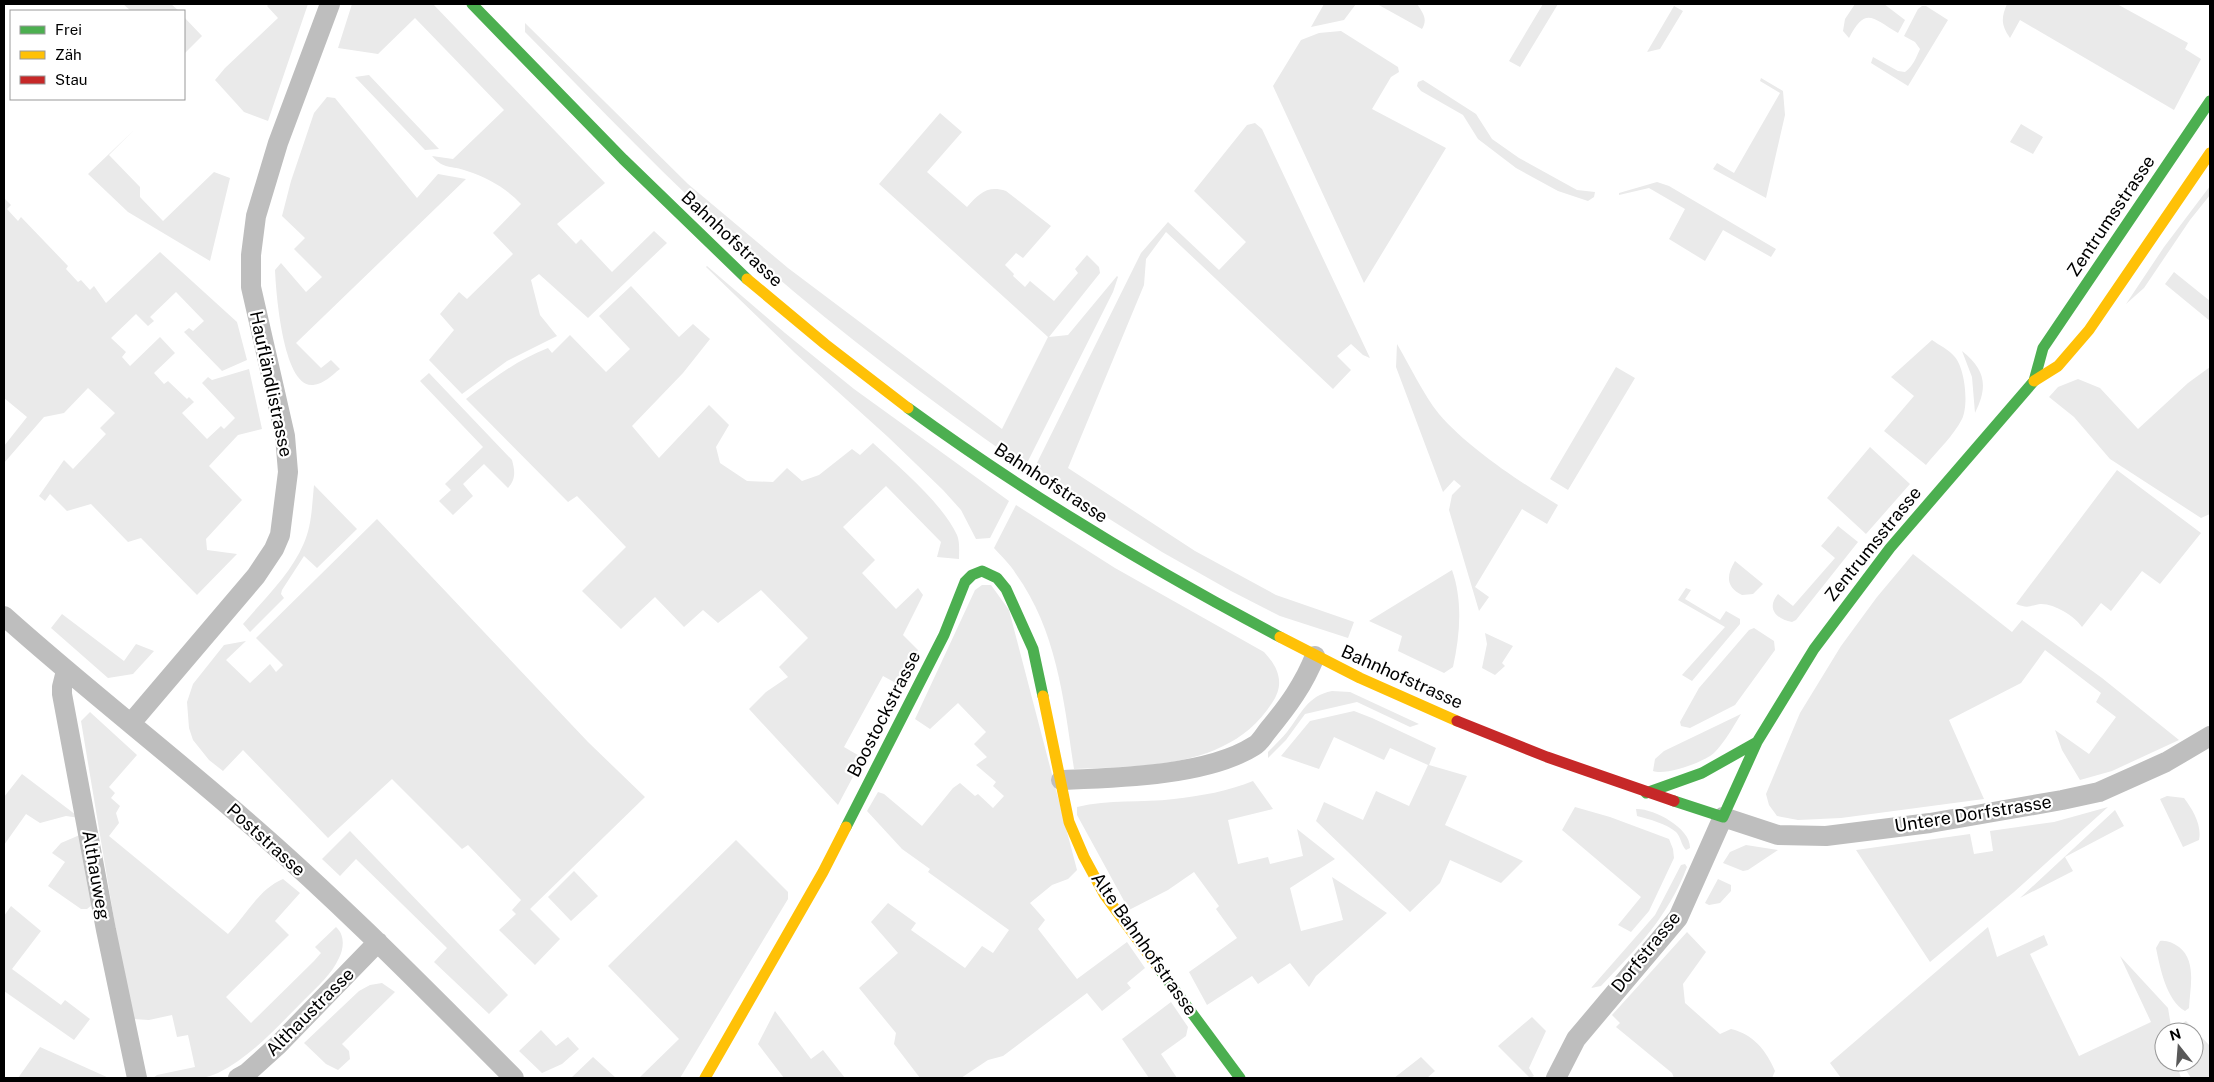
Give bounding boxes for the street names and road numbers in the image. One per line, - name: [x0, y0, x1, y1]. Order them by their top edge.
- street label: Zentrumsstrasse: [2062, 151, 2159, 280]
- street label: Bahnhofstrasse: [677, 186, 787, 291]
- street label: Haufländlistrasse: [246, 309, 297, 459]
- street label: Bahnhofstrasse: [991, 438, 1112, 527]
- street label: Zentrumsstrasse: [1820, 482, 1925, 605]
- street label: Bahnhofstrasse: [1338, 640, 1466, 713]
- street label: Boostockstrasse: [843, 647, 924, 780]
- street label: Untere Dorfstrasse: [1893, 791, 2053, 836]
- street label: Poststrasse: [223, 799, 310, 880]
- street label: Althauweg: [78, 829, 115, 921]
- street label: Alte Bahnhofstrasse: [1087, 868, 1202, 1019]
- street label: Dorfstrasse: [1607, 907, 1685, 996]
- street label: Althaustrasse: [261, 963, 358, 1060]

